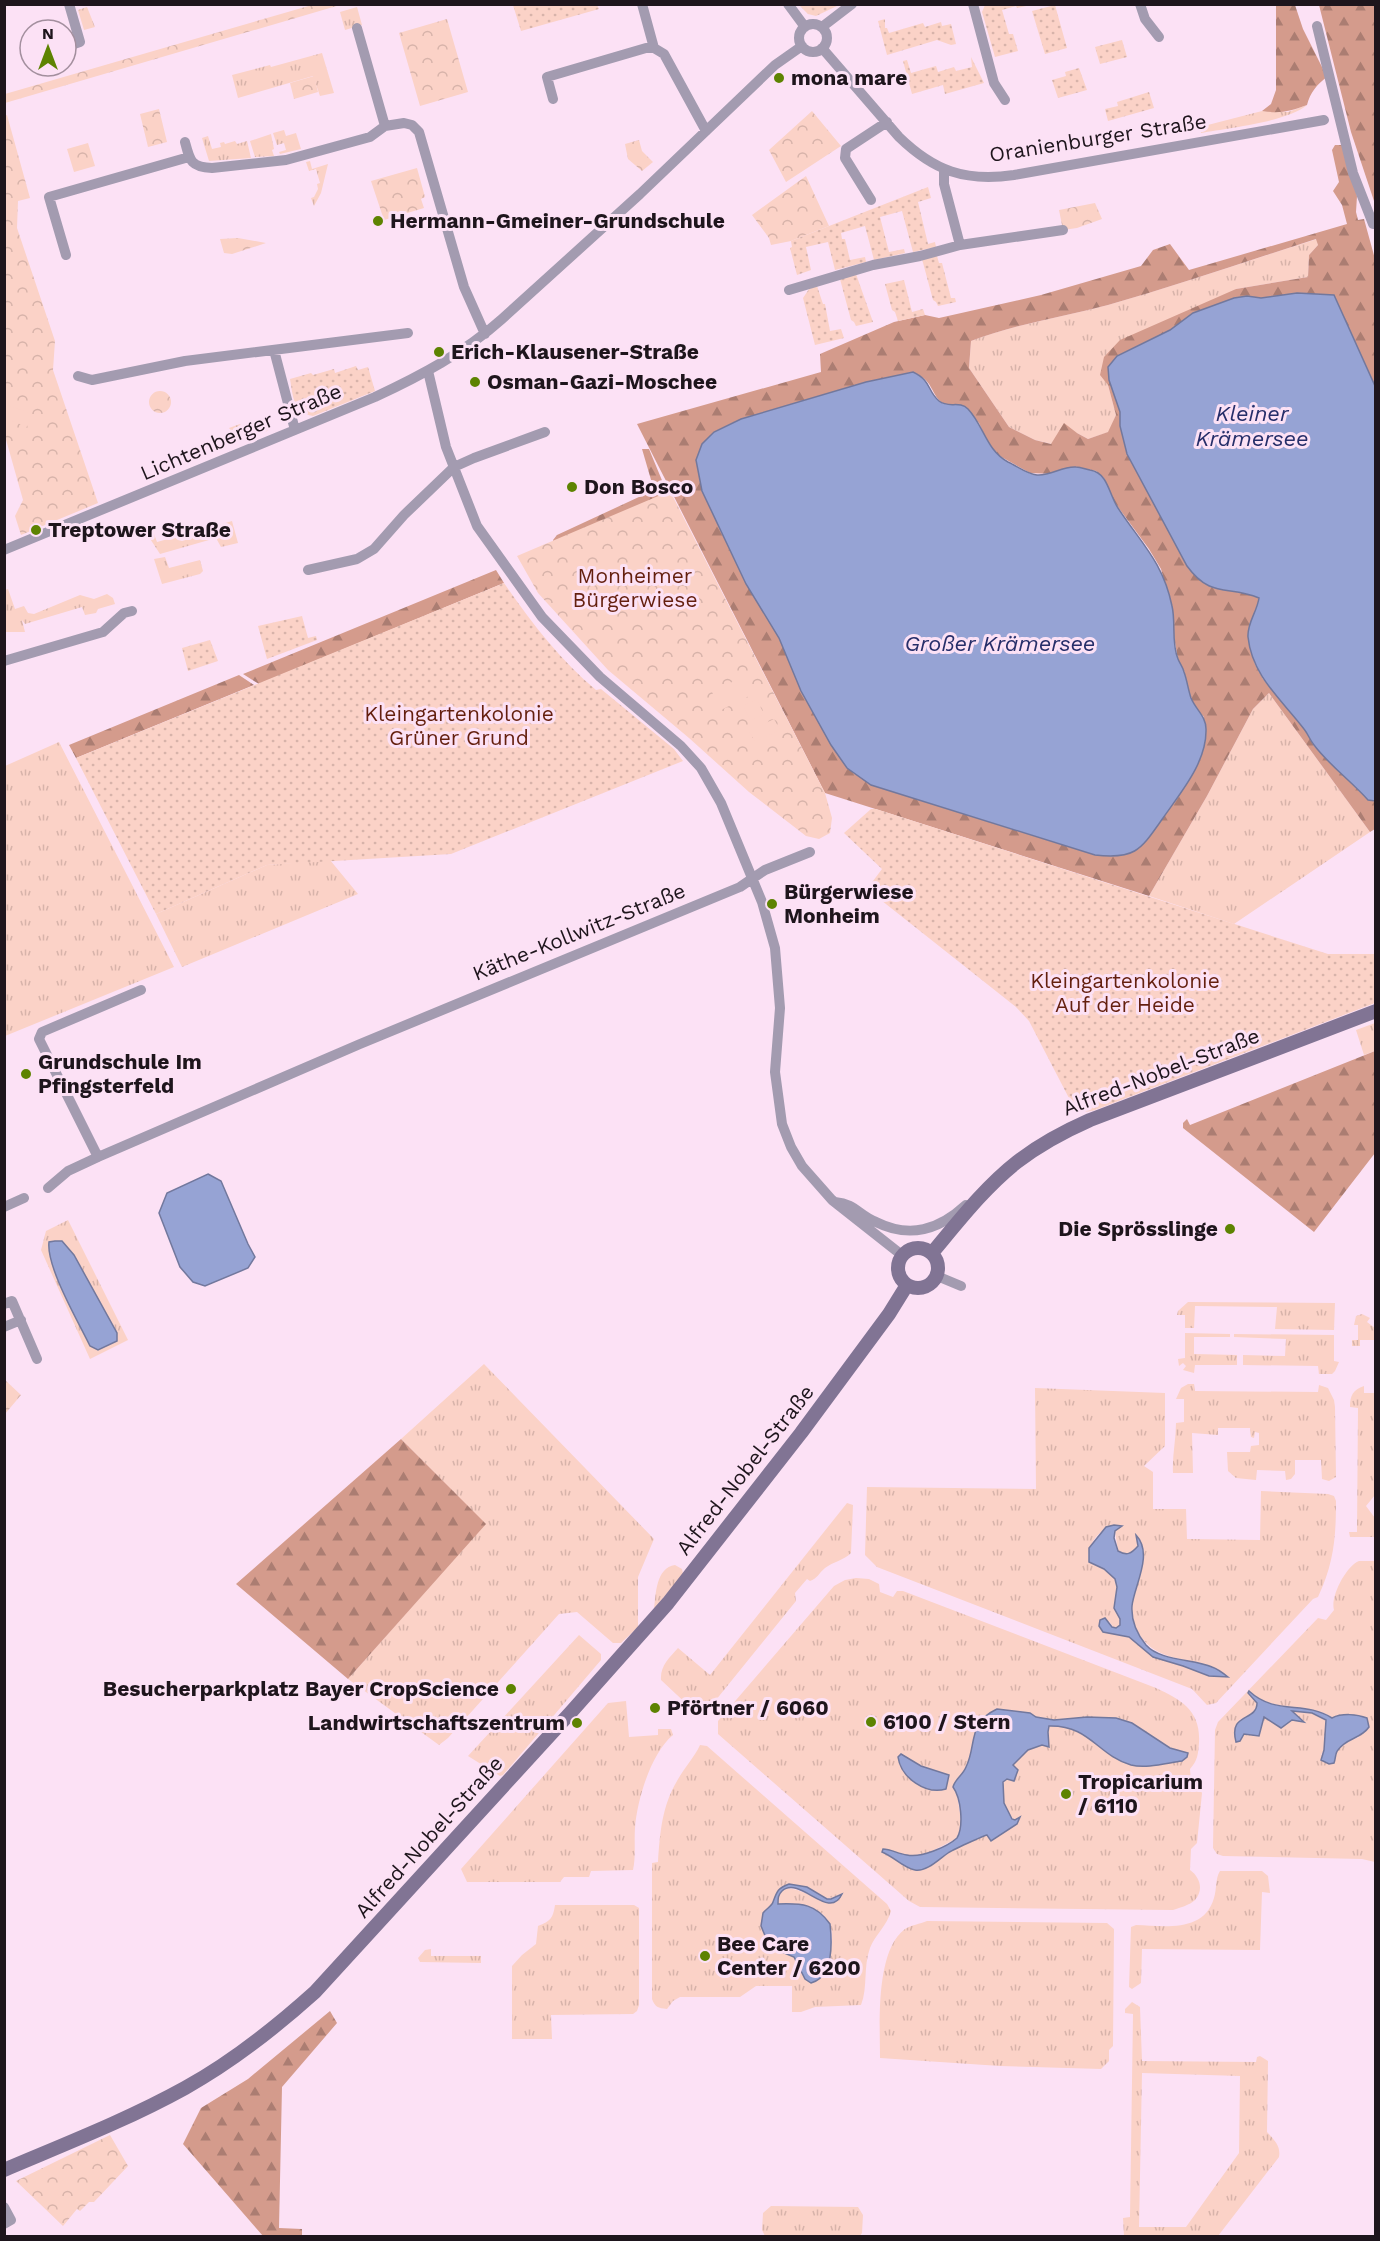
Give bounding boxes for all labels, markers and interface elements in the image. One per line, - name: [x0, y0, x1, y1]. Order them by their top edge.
- north arrow: [18, 18, 78, 78]
- text: N: [42, 24, 54, 43]
- place label: mona mare: [791, 65, 907, 90]
- marker: mona mare: [772, 71, 786, 85]
- street label: Oranienburger Straße: [987, 108, 1208, 167]
- place label: Hermann-Gmeiner-Grundschule: [390, 208, 725, 233]
- marker: Hermann-Gmeiner-Grundschule: [371, 214, 385, 228]
- place label: Erich-Klausener-Straße: [451, 339, 699, 364]
- marker: Erich-Klausener-Straße: [432, 345, 446, 359]
- place label: Osman-Gazi-Moschee: [487, 369, 717, 394]
- marker: Osman-Gazi-Moschee: [468, 375, 482, 389]
- street label: Lichtenberger Straße: [136, 378, 345, 485]
- water label: Kleiner Krämersee: [1196, 401, 1308, 451]
- place label: Don Bosco: [584, 474, 693, 499]
- marker: Don Bosco: [565, 480, 579, 494]
- place label: Treptower Straße: [48, 517, 231, 542]
- marker: Treptower Straße: [29, 523, 43, 537]
- park label: Monheimer Bürgerwiese: [572, 563, 698, 612]
- water label: Großer Krämersee: [905, 631, 1095, 656]
- park label: Kleingartenkolonie Grüner Grund: [364, 701, 554, 750]
- street label: Käthe-Kollwitz-Straße: [469, 877, 689, 986]
- place label: Bürgerwiese Monheim: [784, 879, 914, 928]
- marker: Bürgerwiese Monheim: [765, 897, 779, 911]
- park label: Kleingartenkolonie Auf der Heide: [1030, 968, 1220, 1017]
- street label: Alfred-Nobel-Straße: [1059, 1022, 1263, 1121]
- place label: Grundschule Im Pfingsterfeld: [38, 1049, 202, 1098]
- marker: Grundschule Im Pfingsterfeld: [19, 1067, 33, 1081]
- place label: Die Sprösslinge: [1058, 1216, 1218, 1241]
- marker: Die Sprösslinge: [1223, 1222, 1237, 1236]
- street label: Alfred-Nobel-Straße: [670, 1380, 819, 1560]
- place label: Besucherparkplatz Bayer CropScience: [103, 1676, 499, 1701]
- marker: Besucherparkplatz Bayer CropScience: [504, 1682, 518, 1696]
- place label: Pförtner / 6060: [667, 1695, 829, 1720]
- marker: Pförtner / 6060: [648, 1701, 662, 1715]
- place label: 6100 / Stern: [883, 1709, 1010, 1734]
- place label: Landwirtschaftszentrum: [308, 1710, 565, 1735]
- marker: 6100 / Stern: [864, 1715, 878, 1729]
- marker: Landwirtschaftszentrum: [570, 1716, 584, 1730]
- street label: Alfred-Nobel-Straße: [349, 1751, 508, 1923]
- place label: Tropicarium / 6110: [1078, 1769, 1203, 1818]
- marker: Tropicarium / 6110: [1059, 1787, 1073, 1801]
- place label: Bee Care Center / 6200: [717, 1931, 861, 1980]
- marker: Bee Care Center / 6200: [698, 1949, 712, 1963]

